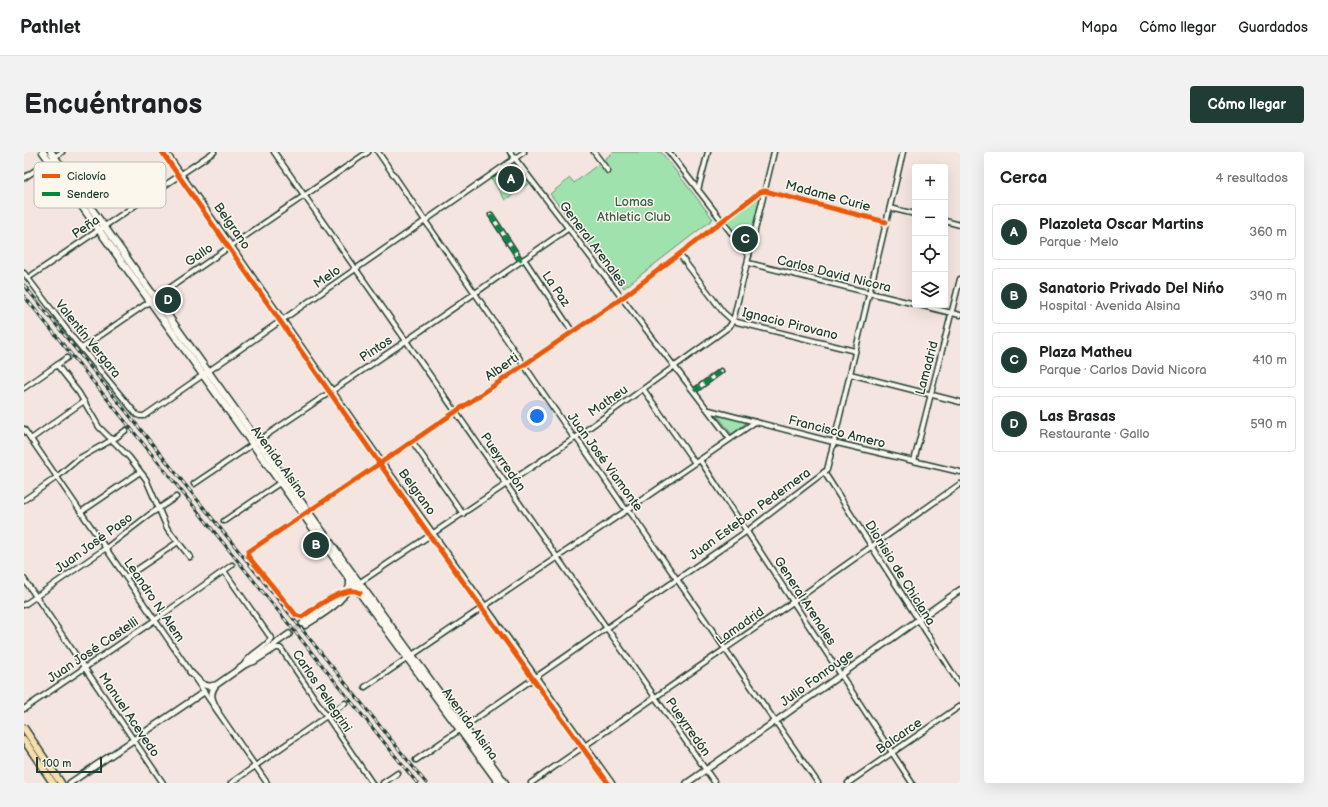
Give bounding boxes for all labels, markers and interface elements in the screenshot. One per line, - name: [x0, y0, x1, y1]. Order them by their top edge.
- text: Pathlet: [20, 16, 81, 39]
- text: Mapa: [1081, 19, 1117, 36]
- text: Cómo llegar: [1139, 19, 1216, 36]
- text: Guardados: [1238, 19, 1308, 36]
- button: Cómo llegar: [1190, 86, 1304, 123]
- text: Encuéntranos: [24, 88, 202, 121]
- legend: [34, 162, 166, 208]
- pin: A: [498, 164, 524, 194]
- map controls: [912, 164, 948, 308]
- button: +: [912, 164, 948, 200]
- text: Cerca: [1000, 168, 1047, 188]
- text: Ciclovía: [67, 170, 106, 183]
- text: 4 resultados: [1216, 170, 1288, 186]
- street label: Madame Curie: [784, 177, 872, 215]
- text: Sendero: [67, 188, 109, 201]
- park label: Lomas Athletic Club: [597, 194, 671, 225]
- street label: General Arenales: [556, 198, 631, 290]
- street label: Belgrano: [210, 200, 254, 252]
- button: −: [912, 200, 948, 236]
- street label: Peña: [69, 212, 103, 242]
- text: Plazoleta Oscar Martins: [1039, 215, 1204, 234]
- pin: C: [732, 224, 758, 254]
- text: A: [1010, 224, 1018, 240]
- text: 360 m: [1249, 224, 1287, 240]
- text: Parque · Melo: [1039, 234, 1119, 250]
- button: locate: [912, 236, 948, 272]
- street label: Gallo: [182, 240, 216, 270]
- street label: Carlos David Nicora: [775, 252, 893, 296]
- street label: Melo: [310, 262, 344, 292]
- street label: La Paz: [538, 268, 574, 310]
- button: layers: [912, 272, 948, 308]
- text: Sanatorio Privado Del Nińo: [1039, 279, 1224, 298]
- pin: D: [155, 285, 181, 315]
- text: B: [1009, 288, 1019, 304]
- text: 390 m: [1250, 288, 1287, 304]
- street label: Valentín Vergara: [52, 297, 124, 381]
- text: Hospital · Avenida Alsina: [1039, 298, 1180, 314]
- street label: Ignacio Pirovano: [740, 304, 840, 344]
- street label: Pintos: [357, 332, 396, 366]
- street label: Lamadrid: [912, 339, 942, 397]
- text: Plaza Matheu: [1039, 343, 1132, 362]
- street label: Alberti: [482, 350, 522, 384]
- text: C: [1009, 352, 1019, 368]
- text: 410 m: [1252, 352, 1287, 368]
- text: Parque · Carlos David Nicora: [1039, 362, 1207, 378]
- street label: Matheu: [585, 382, 631, 420]
- your location: [527, 406, 547, 426]
- text: Las Brasas: [1039, 407, 1116, 426]
- street label: Juan José Viamonte: [564, 410, 646, 515]
- street label: Francisco Amero: [787, 412, 887, 452]
- text: D: [1009, 416, 1019, 432]
- text: 590 m: [1250, 416, 1287, 432]
- street label: Avenida Alsina: [248, 423, 310, 501]
- text: Restaurante · Gallo: [1039, 426, 1150, 442]
- street label: Pueyrredón: [477, 430, 529, 494]
- street label: Juan Esteban Pedernera: [686, 465, 814, 563]
- street label: Belgrano: [395, 466, 439, 518]
- street label: Juan José Paso: [52, 509, 136, 577]
- street label: Dionisio de Chiclana: [861, 518, 939, 628]
- pin: B: [303, 530, 329, 560]
- street label: General Arenales: [770, 554, 840, 649]
- street label: Leandro N. Alem: [120, 555, 188, 645]
- street label: Lamadrid: [713, 604, 767, 648]
- street label: Juan José Castelli: [44, 614, 142, 686]
- street label: Julio Fonrouge: [777, 646, 857, 710]
- street label: Carlos Pellegrini: [289, 647, 355, 735]
- street label: Manuel Acevedo: [95, 670, 163, 760]
- street label: Avenida Alsina: [439, 685, 501, 763]
- street label: Pueyrredón: [662, 695, 714, 759]
- street label: Balcarce: [873, 714, 925, 758]
- scale bar: [36, 755, 102, 774]
- text: 100 m: [42, 757, 71, 770]

